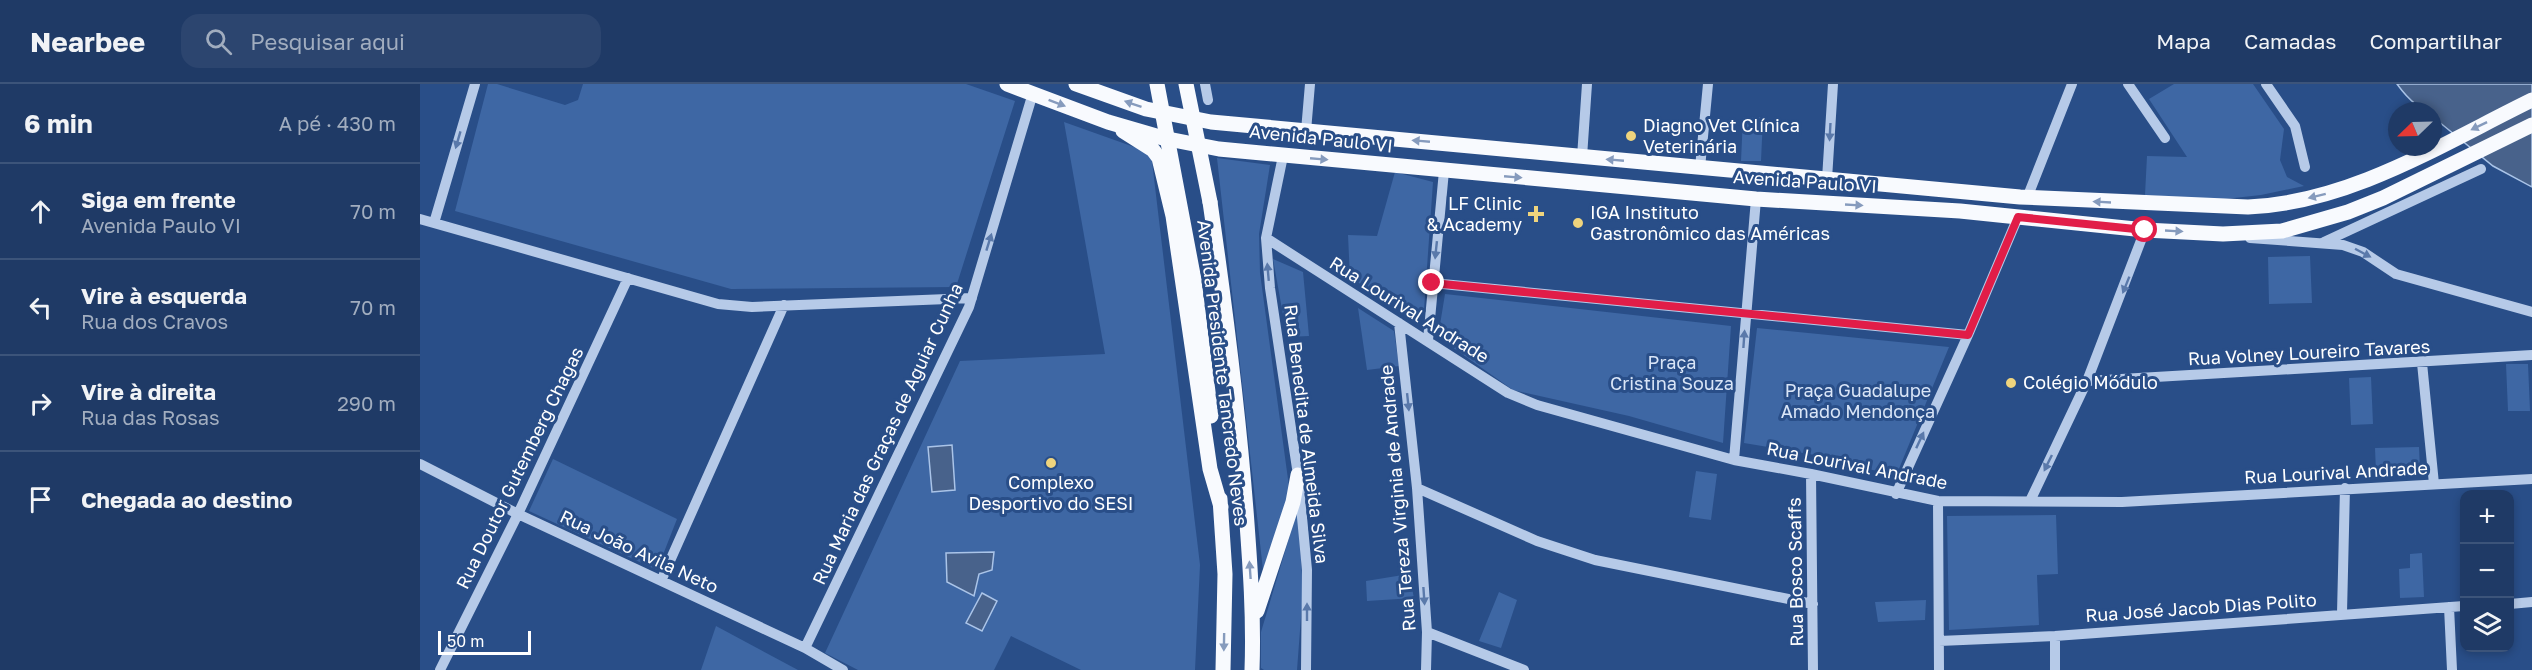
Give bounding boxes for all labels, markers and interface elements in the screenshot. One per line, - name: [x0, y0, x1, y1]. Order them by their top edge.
- search box: [181, 14, 601, 68]
- text: Nearbee: [30, 25, 145, 58]
- icon: search: [202, 25, 235, 58]
- text: Pesquisar aqui: [250, 28, 405, 55]
- text: Mapa: [2156, 28, 2211, 54]
- text: Camadas: [2244, 28, 2336, 54]
- text: Compartilhar: [2369, 28, 2502, 54]
- one-way arrow: [1049, 98, 1067, 108]
- one-way arrow: [1124, 99, 1142, 109]
- north arrow: [2388, 102, 2442, 156]
- text: 6 min: [24, 108, 93, 139]
- text: A pé · 430 m: [279, 111, 396, 135]
- place label: Diagno Vet Clínica Veterinária: [1643, 114, 1800, 157]
- street label: Avenida Paulo VI: [1248, 120, 1394, 156]
- one-way arrow: [2471, 121, 2488, 130]
- one-way arrow: [1826, 122, 1835, 141]
- marker: Diagno Vet Clínica Veterinária: [1624, 129, 1638, 143]
- one-way arrow: [453, 131, 462, 149]
- one-way arrow: [1411, 136, 1430, 146]
- one-way arrow: [1310, 154, 1329, 164]
- one-way arrow: [1605, 155, 1624, 165]
- street label: Avenida Paulo VI: [1732, 165, 1878, 197]
- one-way arrow: [1504, 172, 1523, 182]
- text: Siga em frente: [81, 186, 236, 213]
- place label: LF Clinic & Academy: [1426, 192, 1522, 235]
- one-way arrow: [2307, 192, 2325, 201]
- icon: ahead: [24, 195, 57, 228]
- one-way arrow: [2092, 198, 2111, 207]
- text: 70 m: [350, 199, 396, 223]
- one-way arrow: [1845, 200, 1864, 209]
- place label: IGA Instituto Gastronômico das Américas: [1590, 201, 1830, 244]
- marker: LF Clinic & Academy: [1527, 205, 1545, 223]
- text: Avenida Paulo VI: [81, 213, 241, 237]
- marker: IGA Instituto Gastronômico das Américas: [1571, 216, 1585, 230]
- route start: [2131, 216, 2157, 242]
- street label: Avenida Presidente Tancredo Neves: [1193, 218, 1253, 527]
- one-way arrow: [2164, 227, 2183, 236]
- one-way arrow: [985, 233, 994, 251]
- one-way arrow: [1431, 240, 1441, 259]
- one-way arrow: [2355, 248, 2372, 258]
- street label: Rua Lourival Andrade: [1326, 251, 1493, 367]
- one-way arrow: [1264, 263, 1273, 282]
- route end: [1418, 269, 1444, 295]
- one-way arrow: [2121, 276, 2131, 294]
- street label: Rua Maria das Graças de Aguiar Cunha: [807, 279, 967, 588]
- text: Vire à esquerda: [81, 282, 247, 309]
- icon: left: [24, 291, 57, 324]
- text: 70 m: [350, 295, 396, 319]
- street label: Rua Benedita de Almeida Silva: [1280, 303, 1334, 565]
- text: Rua dos Cravos: [81, 309, 228, 333]
- one-way arrow: [1739, 330, 1748, 349]
- street label: Rua Volney Loureiro Tavares: [2187, 335, 2431, 369]
- street label: Rua Doutor Gutemberg Chagas: [451, 343, 587, 592]
- park label: Praça Cristina Souza: [1610, 351, 1734, 394]
- street label: Rua Tereza Virginia de Andrade: [1374, 364, 1420, 632]
- place label: Colégio Módulo: [2023, 371, 2158, 393]
- marker: Colégio Módulo: [2004, 376, 2018, 390]
- text: Vire à direita: [81, 378, 216, 405]
- park label: Praça Guadalupe Amado Mendonça: [1781, 379, 1935, 422]
- icon: right: [24, 387, 57, 420]
- text: 290 m: [337, 391, 396, 415]
- one-way arrow: [1403, 392, 1413, 411]
- text: Rua das Rosas: [81, 405, 220, 429]
- one-way arrow: [1916, 432, 1925, 449]
- street label: Rua Lourival Andrade: [1765, 437, 1949, 493]
- one-way arrow: [2043, 455, 2052, 472]
- marker: Complexo Desportivo do SESI: [1044, 456, 1058, 470]
- street label: Rua Lourival Andrade: [2244, 456, 2428, 488]
- place label: Complexo Desportivo do SESI: [969, 471, 1133, 514]
- icon: arrive: [24, 483, 57, 516]
- text: Chegada ao destino: [81, 486, 293, 513]
- map controls: [2460, 490, 2514, 652]
- button: +: [2460, 490, 2514, 544]
- street label: Rua Bosco Scaffs: [1783, 497, 1807, 647]
- street label: Rua João Avila Neto: [557, 505, 722, 597]
- button: −: [2460, 544, 2514, 598]
- one-way arrow: [1245, 560, 1255, 579]
- one-way arrow: [1420, 587, 1429, 606]
- street label: Rua José Jacob Dias Polito: [2085, 588, 2317, 626]
- button: layers: [2460, 598, 2514, 652]
- one-way arrow: [1302, 602, 1312, 621]
- scale bar: [438, 628, 531, 656]
- text: 50 m: [447, 631, 484, 651]
- one-way arrow: [1219, 632, 1229, 651]

